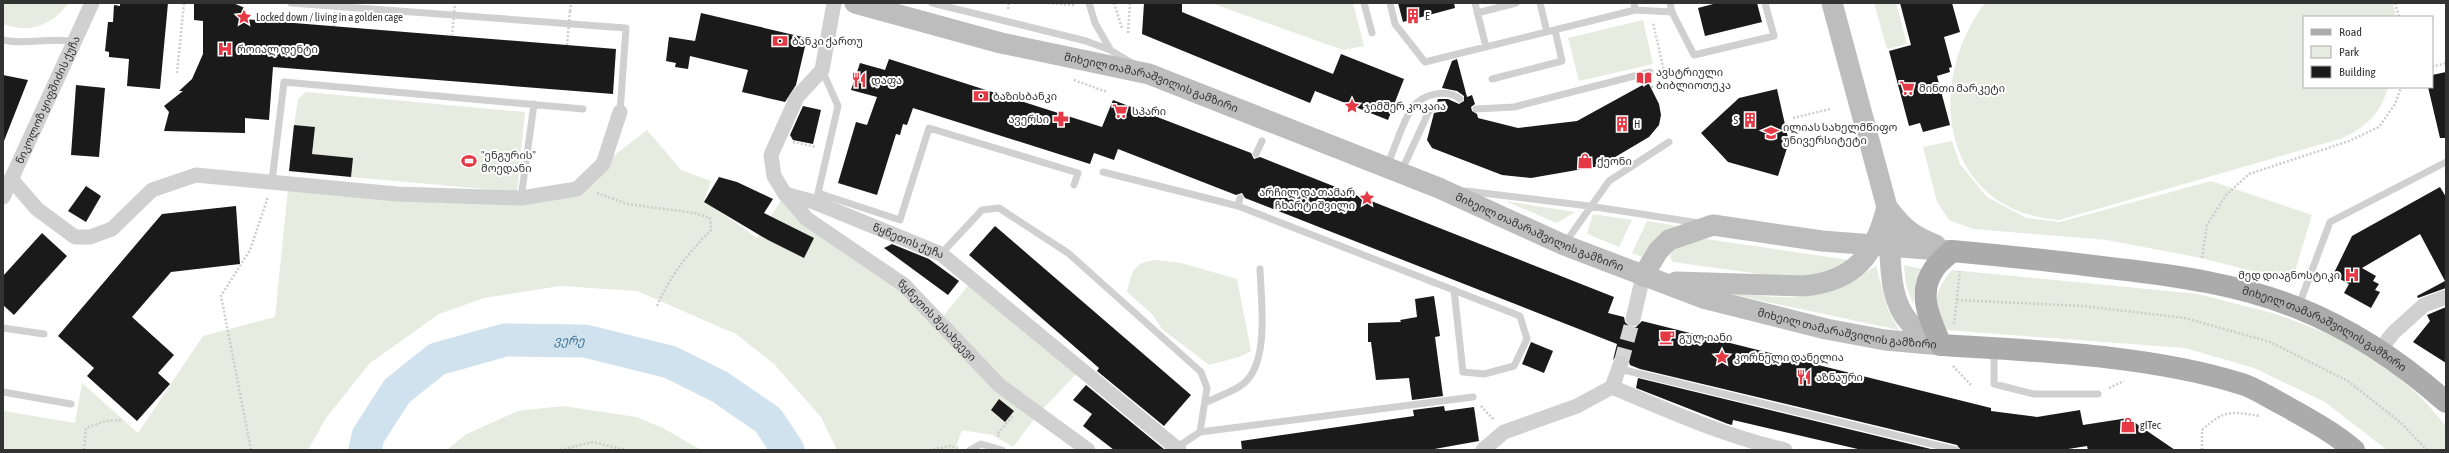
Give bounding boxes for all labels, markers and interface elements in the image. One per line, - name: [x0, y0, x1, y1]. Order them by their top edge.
- building icon: E: [1404, 7, 1422, 25]
- place icon: Locked down / living in a golden cage: [235, 8, 253, 26]
- place label: E: [1425, 10, 1430, 22]
- place label: Locked down / living in a golden cage: [256, 11, 403, 23]
- legend: [2303, 16, 2433, 88]
- text: Road: [2339, 25, 2362, 39]
- bank icon: ბანკი ქართუ: [771, 32, 789, 50]
- street label: ნიკოლოზ ყიფშიძის ქუჩა: [13, 34, 82, 166]
- place label: ბანკი ქართუ: [792, 35, 863, 48]
- hospital icon: როიალ დენტი: [216, 40, 234, 58]
- place label: როიალ დენტი: [237, 43, 318, 56]
- text: Park: [2339, 45, 2360, 59]
- street label: მიხეილ თამარაშვილის გამზირი: [1063, 50, 1240, 114]
- text: Building: [2339, 65, 2377, 79]
- place label: ავსტრიული ბიბლიოთეკა: [1656, 66, 1731, 92]
- library icon: ავსტრიული ბიბლიოთეკა: [1635, 69, 1653, 87]
- restaurant icon: დაფა: [850, 71, 868, 89]
- place label: დაფა: [871, 74, 902, 87]
- supermarket icon: მინთი მარკეტი: [1898, 79, 1916, 97]
- place label: მინთი მარკეტი: [1919, 82, 2005, 95]
- bank icon: ბაზისბანკი: [972, 87, 990, 105]
- place label: ბაზისბანკი: [993, 90, 1057, 103]
- place icon: ჯიმშერ კოკაია: [1343, 97, 1361, 115]
- place label: ჯიმშერ კოკაია: [1364, 100, 1446, 113]
- supermarket icon: სპარი: [1111, 102, 1129, 120]
- place label: სპარი: [1132, 105, 1166, 117]
- pharmacy icon: ავერსი: [1052, 110, 1070, 128]
- building icon: S: [1741, 111, 1759, 129]
- place label: ავერსი: [1009, 113, 1049, 126]
- place label: S: [1733, 114, 1738, 126]
- building icon: H: [1613, 115, 1631, 133]
- place label: H: [1634, 118, 1640, 130]
- place label: ილიას სახელმწიფო უნივერსიტეტი: [1783, 121, 1898, 147]
- school or university icon: ილიას სახელმწიფო უნივერსიტეტი: [1762, 124, 1780, 142]
- place label: "ენგურის" მოედანი: [481, 149, 536, 175]
- sports icon: "ენგურის" მოედანი: [460, 152, 478, 170]
- shop icon: ქეონი: [1576, 152, 1594, 170]
- place label: ქეონი: [1597, 155, 1632, 168]
- place label: არჩილ და თამარ ჩხარტიშვილი: [1259, 186, 1355, 212]
- place icon: არჩილ და თამარ ჩხარტიშვილი: [1358, 189, 1376, 207]
- street label: მიხეილ თამარაშვილის გამზირი: [1454, 190, 1625, 273]
- street label: წყნეთის ქუჩა: [871, 221, 947, 261]
- hospital icon: მედ დიაგნოსტიკი: [2343, 266, 2361, 284]
- place label: მედ დიაგნოსტიკი: [2238, 269, 2340, 282]
- street label: წყნეთის შესახვევი: [896, 277, 979, 363]
- street label: მიხეილ თამარაშვილის გამზირი: [2241, 284, 2409, 374]
- street label: მიხეილ თამარაშვილის გამზირი: [1756, 306, 1937, 351]
- cafe icon: გულ-იანი: [1658, 328, 1676, 346]
- place label: გულ-იანი: [1679, 331, 1732, 344]
- water label: ვერე: [554, 334, 586, 348]
- place icon: კორნელი დანელია: [1713, 348, 1731, 366]
- place label: კორნელი დანელია: [1734, 351, 1844, 364]
- restaurant icon: აზნაური: [1795, 368, 1813, 386]
- place label: აზნაური: [1816, 371, 1863, 384]
- shop icon: gITec: [2119, 416, 2137, 434]
- place label: gITec: [2140, 419, 2162, 431]

